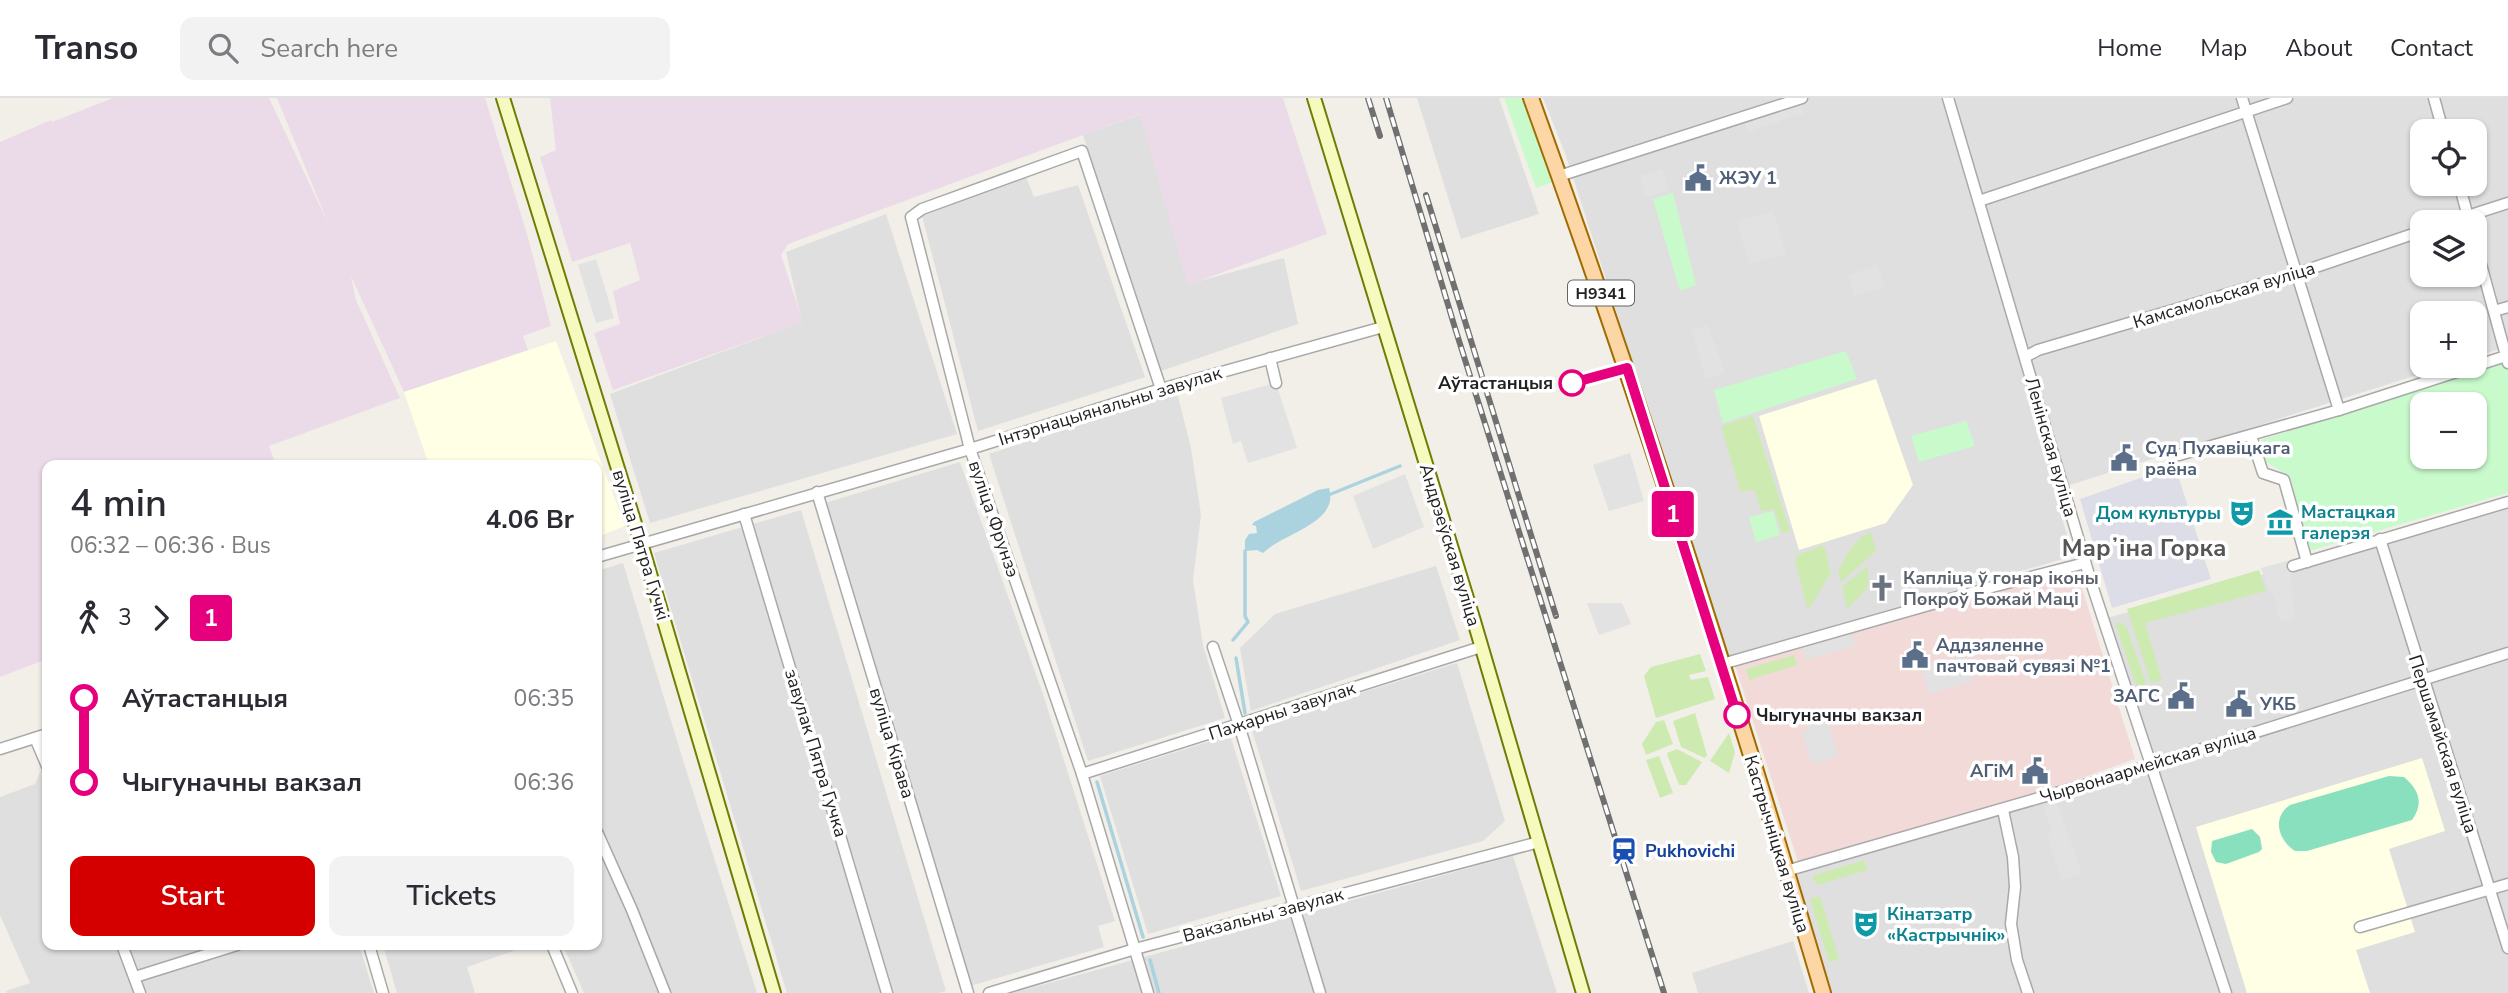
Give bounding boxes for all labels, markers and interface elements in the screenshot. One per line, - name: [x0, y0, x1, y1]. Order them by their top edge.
- search box: [180, 17, 670, 80]
- text: Transo: [35, 26, 138, 71]
- icon: search: [204, 29, 242, 67]
- text: Search here: [260, 31, 398, 66]
- text: Home: [2097, 32, 2162, 64]
- text: Map: [2200, 32, 2247, 64]
- text: About: [2285, 32, 2352, 64]
- text: Contact: [2390, 32, 2473, 64]
- map controls: [2410, 119, 2487, 469]
- button: locate: [2410, 119, 2487, 196]
- public building icon: ЖЭУ 1: [1683, 163, 1713, 193]
- place label: ЖЭУ 1: [1719, 166, 1777, 190]
- button: layers: [2410, 210, 2487, 287]
- street label: Камсамольская вуліца: [2130, 256, 2318, 334]
- road number: Н9341: [1568, 280, 1634, 306]
- button: +: [2410, 301, 2487, 378]
- street label: Інтэрнацыянальны завулак: [996, 360, 1225, 451]
- marker: Аўтастанцыя: [1559, 370, 1585, 396]
- place label: Аўтастанцыя: [1438, 371, 1553, 395]
- street label: Ленінская вуліца: [2020, 374, 2082, 520]
- button: −: [2410, 392, 2487, 469]
- place label: Суд Пухавіцкага раёна: [2145, 436, 2291, 481]
- public building icon: Суд Пухавіцкага раёна: [2109, 443, 2139, 473]
- street label: вуліца Фрунзэ: [963, 457, 1025, 581]
- street label: Андрэеўская вуліца: [1414, 461, 1486, 629]
- street label: вуліца Пятра Гучкі: [607, 467, 675, 623]
- text: 4 min: [70, 478, 167, 529]
- line badge: 1: [1650, 491, 1696, 537]
- text: 1: [1666, 498, 1680, 530]
- theatre icon: Дом культуры: [2227, 498, 2257, 528]
- place label: Мастацкая галерэя: [2301, 500, 2396, 545]
- place label: Дом культуры: [2096, 501, 2221, 525]
- text: 4.06 Br: [486, 502, 574, 537]
- museum icon: Мастацкая галерэя: [2265, 507, 2295, 537]
- text: 06:32 – 06:36 · Bus: [70, 530, 271, 561]
- district label: Марʼіна Горка: [2062, 532, 2226, 564]
- place label: Капліца ў гонар іконы Покроў Божай Маці: [1903, 566, 2099, 611]
- church icon: Капліца ў гонар іконы Покроў Божай Маці: [1867, 573, 1897, 603]
- icon: walk: [70, 599, 108, 637]
- icon: forward: [142, 599, 180, 637]
- text: 3: [118, 602, 132, 633]
- text: 1: [204, 602, 218, 634]
- place label: Аддзяленне пачтовай сувязі №1: [1936, 633, 2111, 678]
- public building icon: Аддзяленне пачтовай сувязі №1: [1900, 640, 1930, 670]
- street label: Першамайская вуліца: [2403, 652, 2483, 836]
- street label: завулак Пятра Гучка: [779, 666, 853, 840]
- street label: Пажарны завулак: [1206, 676, 1359, 746]
- text: Аўтастанцыя: [122, 681, 288, 716]
- public building icon: ЗАГС: [2166, 681, 2196, 711]
- text: 06:35: [514, 683, 574, 714]
- place label: ЗАГС: [2113, 684, 2160, 708]
- street label: вуліца Кірава: [864, 685, 920, 801]
- public building icon: УКБ: [2224, 689, 2254, 719]
- place label: УКБ: [2259, 692, 2296, 716]
- marker: Чыгуначны вакзал: [1724, 702, 1750, 728]
- place label: Чыгуначны вакзал: [1756, 703, 1922, 727]
- street label: Чырвонаармейская вуліца: [2037, 721, 2259, 809]
- street label: Кастрычніцкая вуліца: [1739, 752, 1815, 936]
- public building icon: АГіМ: [2020, 756, 2050, 786]
- place label: АГіМ: [1970, 759, 2014, 783]
- text: Чыгуначны вакзал: [122, 765, 362, 800]
- text: 06:36: [514, 767, 574, 798]
- station icon: Pukhovichi: [1609, 836, 1639, 866]
- place label: Pukhovichi: [1645, 839, 1735, 863]
- button: Start: [70, 856, 315, 936]
- button: Tickets: [329, 856, 574, 936]
- street label: Вакзальны завулак: [1180, 882, 1346, 948]
- place label: Кінатэатр «Кастрычнік»: [1887, 902, 2006, 947]
- theatre icon: Кінатэатр «Кастрычнік»: [1851, 909, 1881, 939]

